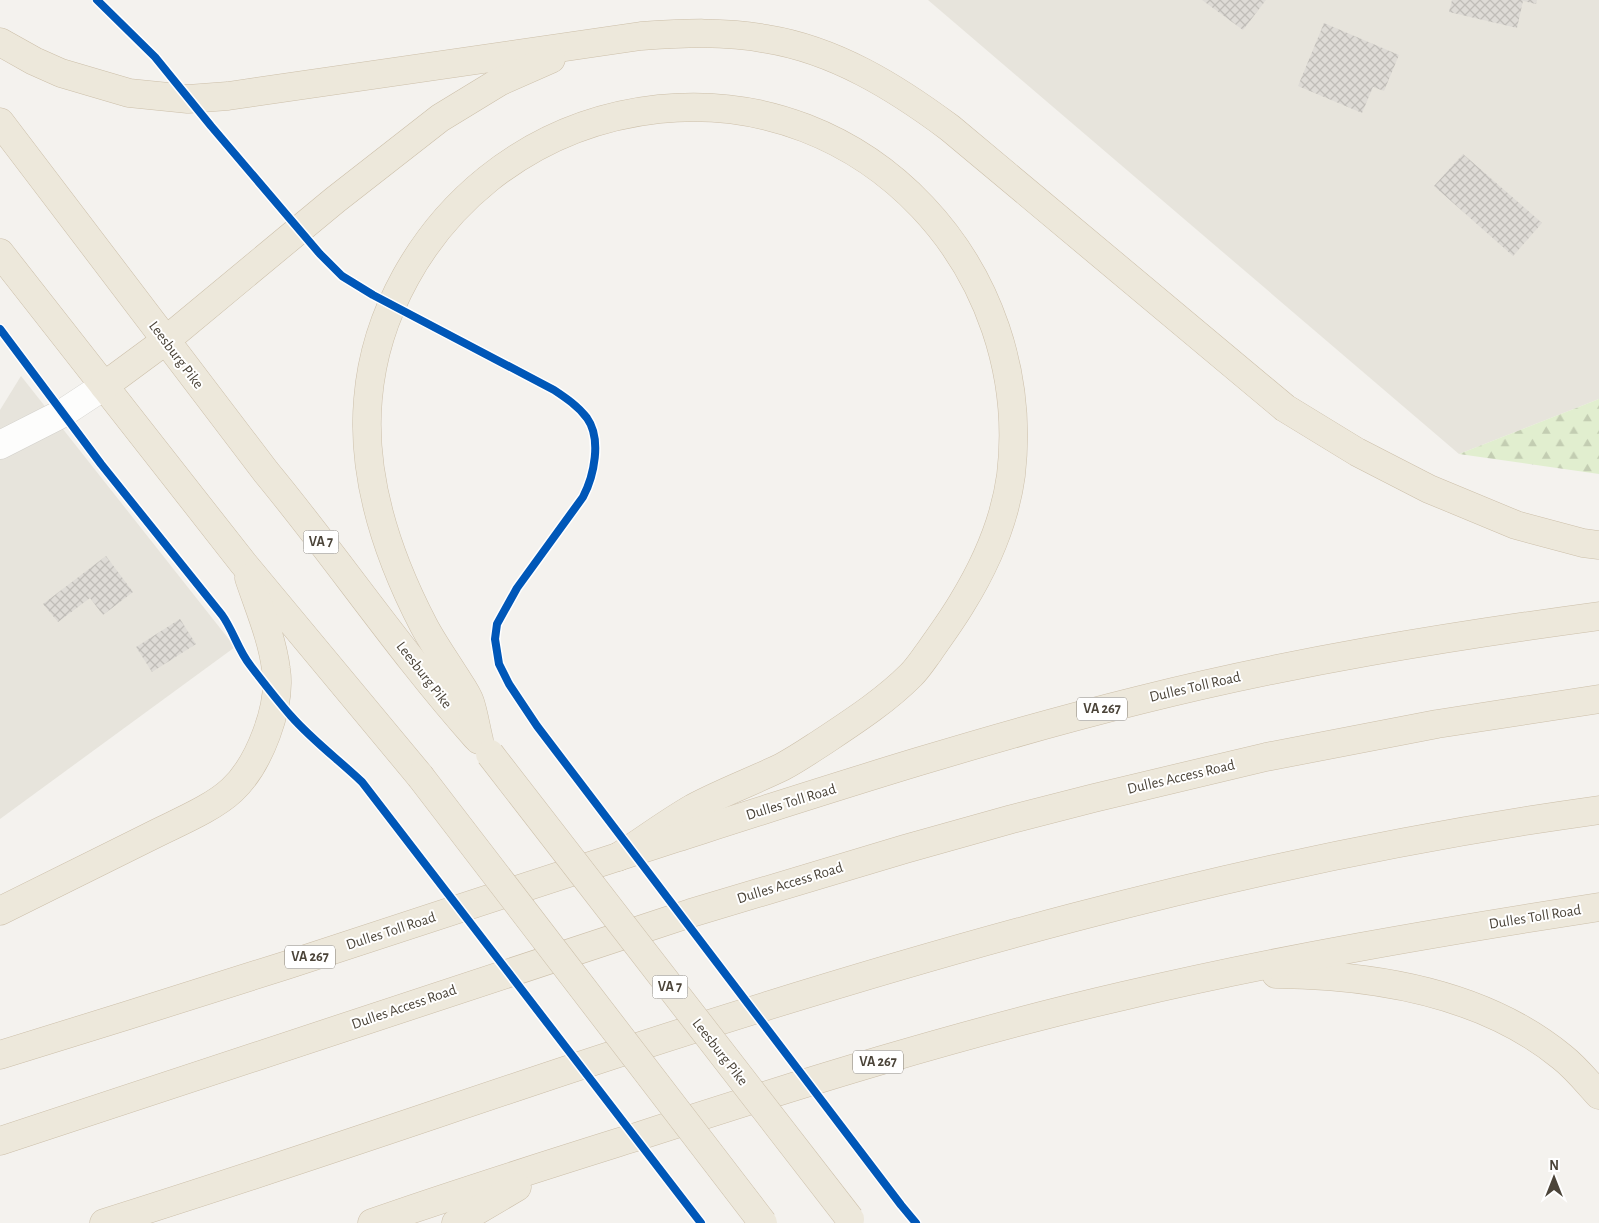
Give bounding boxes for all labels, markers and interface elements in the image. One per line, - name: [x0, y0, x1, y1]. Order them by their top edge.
- street label: Leesburg Pike: [146, 318, 206, 392]
- road number: VA 7: [304, 530, 338, 554]
- street label: Leesburg Pike: [393, 639, 455, 711]
- street label: Dulles Toll Road: [1148, 669, 1242, 705]
- road number: VA 267: [1077, 698, 1127, 721]
- street label: Dulles Access Road: [1126, 757, 1236, 797]
- street label: Dulles Toll Road: [744, 781, 838, 823]
- street label: Dulles Access Road: [735, 860, 845, 906]
- street label: Dulles Toll Road: [1488, 902, 1582, 932]
- street label: Dulles Toll Road: [344, 909, 438, 953]
- road number: VA 267: [285, 946, 335, 969]
- road number: VA 7: [652, 976, 688, 999]
- street label: Dulles Access Road: [350, 982, 459, 1032]
- street label: Leesburg Pike: [689, 1016, 751, 1088]
- road number: VA 267: [853, 1050, 903, 1074]
- north arrow: [1529, 1153, 1579, 1203]
- text: N: [1549, 1159, 1559, 1173]

